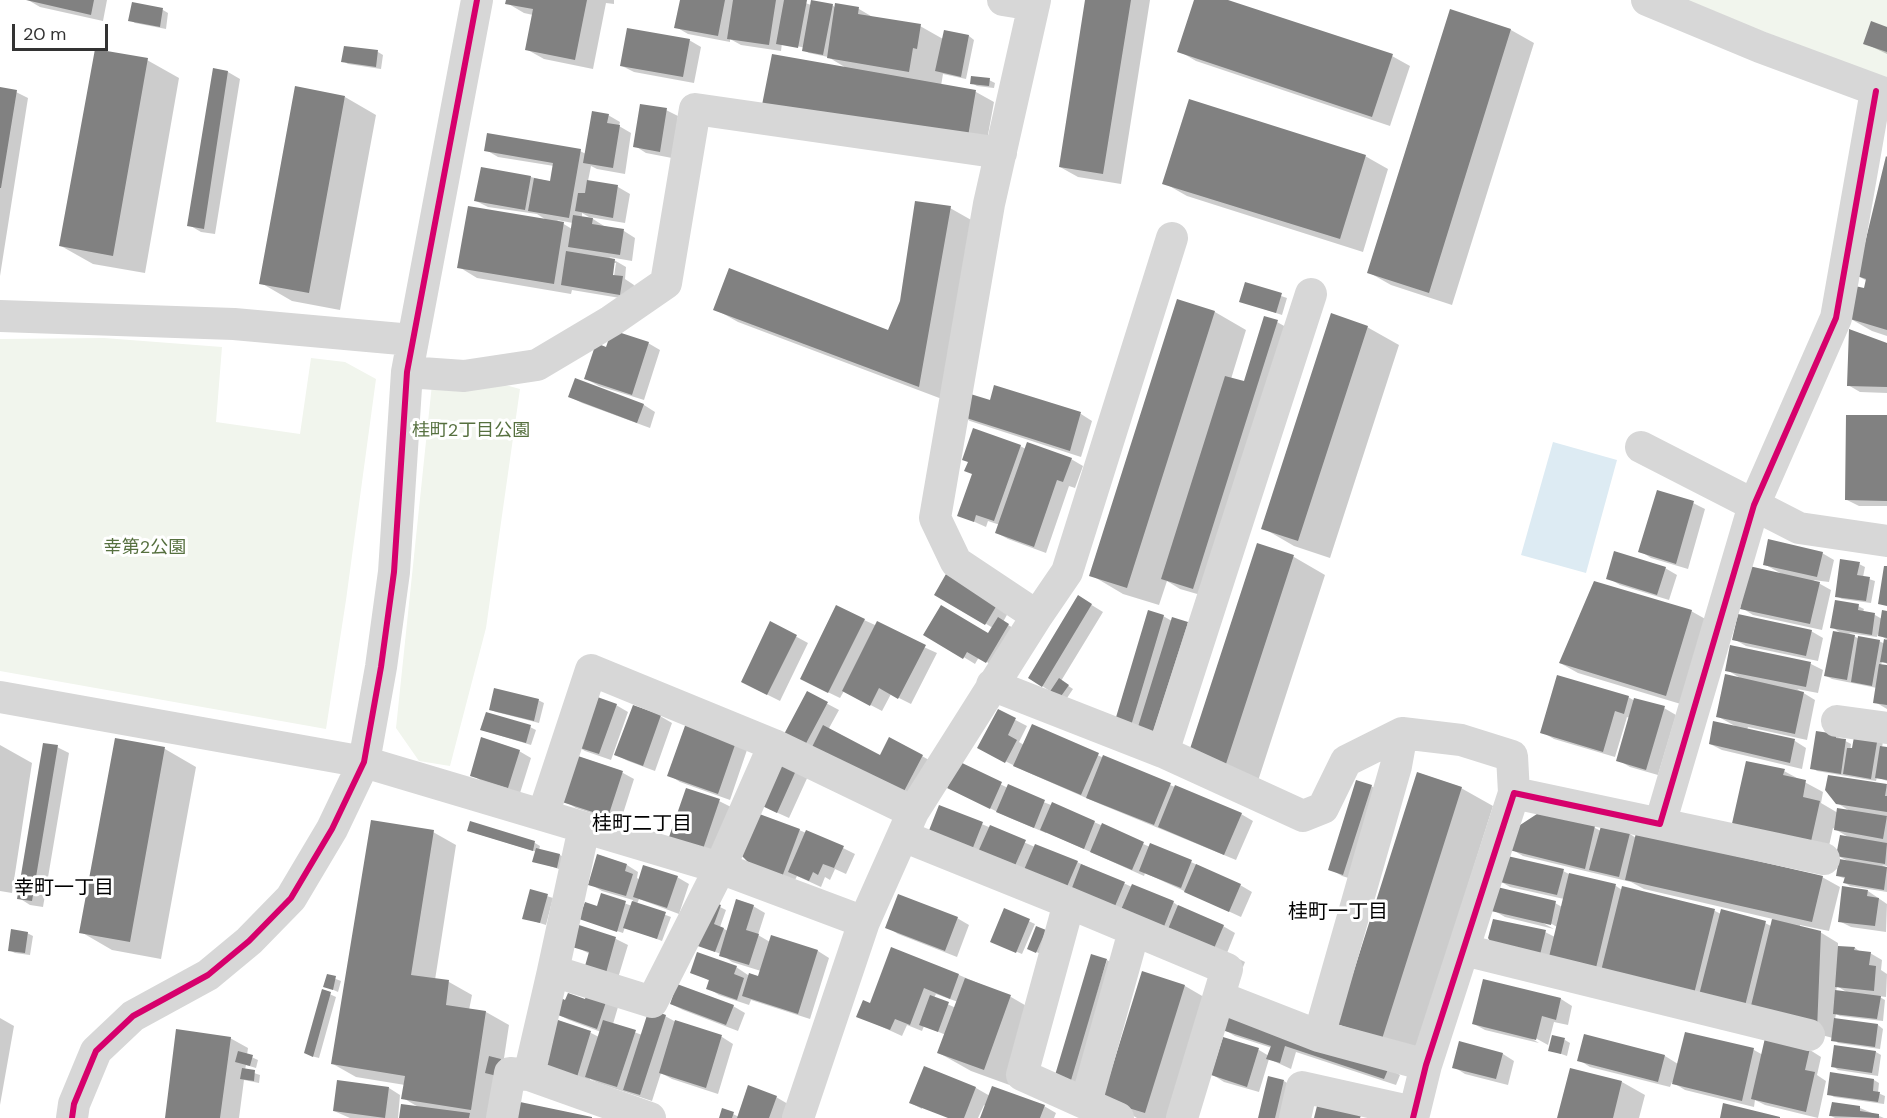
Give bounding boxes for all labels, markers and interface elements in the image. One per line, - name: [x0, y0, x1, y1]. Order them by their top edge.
- scale bar: [15, 12, 111, 50]
- text: 20 m: [23, 22, 66, 46]
- park label: 桂町2丁目公園: [412, 420, 530, 442]
- park label: 幸第2公園: [104, 537, 186, 559]
- district label: 桂町二丁目: [592, 813, 692, 837]
- district label: 幸町一丁目: [14, 877, 114, 901]
- district label: 桂町一丁目: [1288, 901, 1388, 925]

